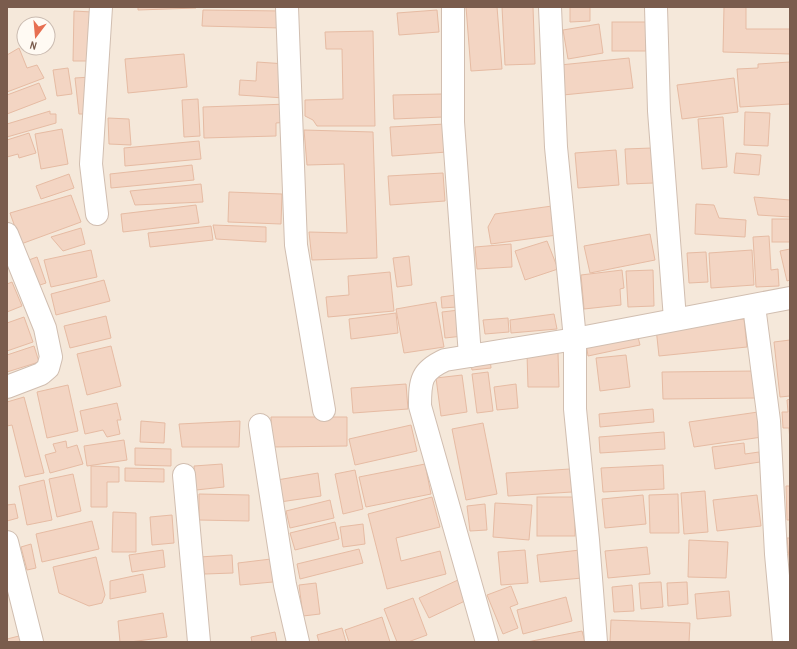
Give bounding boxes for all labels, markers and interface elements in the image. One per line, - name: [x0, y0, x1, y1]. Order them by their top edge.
- north arrow: [16, 16, 56, 56]
- text: N: [28, 38, 38, 53]

